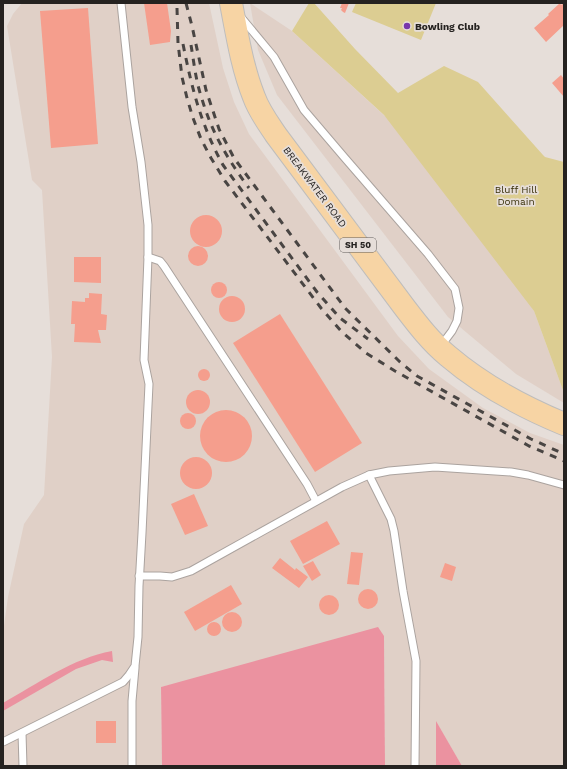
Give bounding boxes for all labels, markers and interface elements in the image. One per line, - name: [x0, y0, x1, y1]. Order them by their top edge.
- marker: Bowling Club: [402, 21, 412, 31]
- place label: Bowling Club: [415, 21, 480, 32]
- street label: BREAKWATER ROAD: [281, 145, 349, 229]
- park label: Bluff Hill Domain: [495, 184, 537, 207]
- road number: SH 50: [340, 238, 376, 252]

